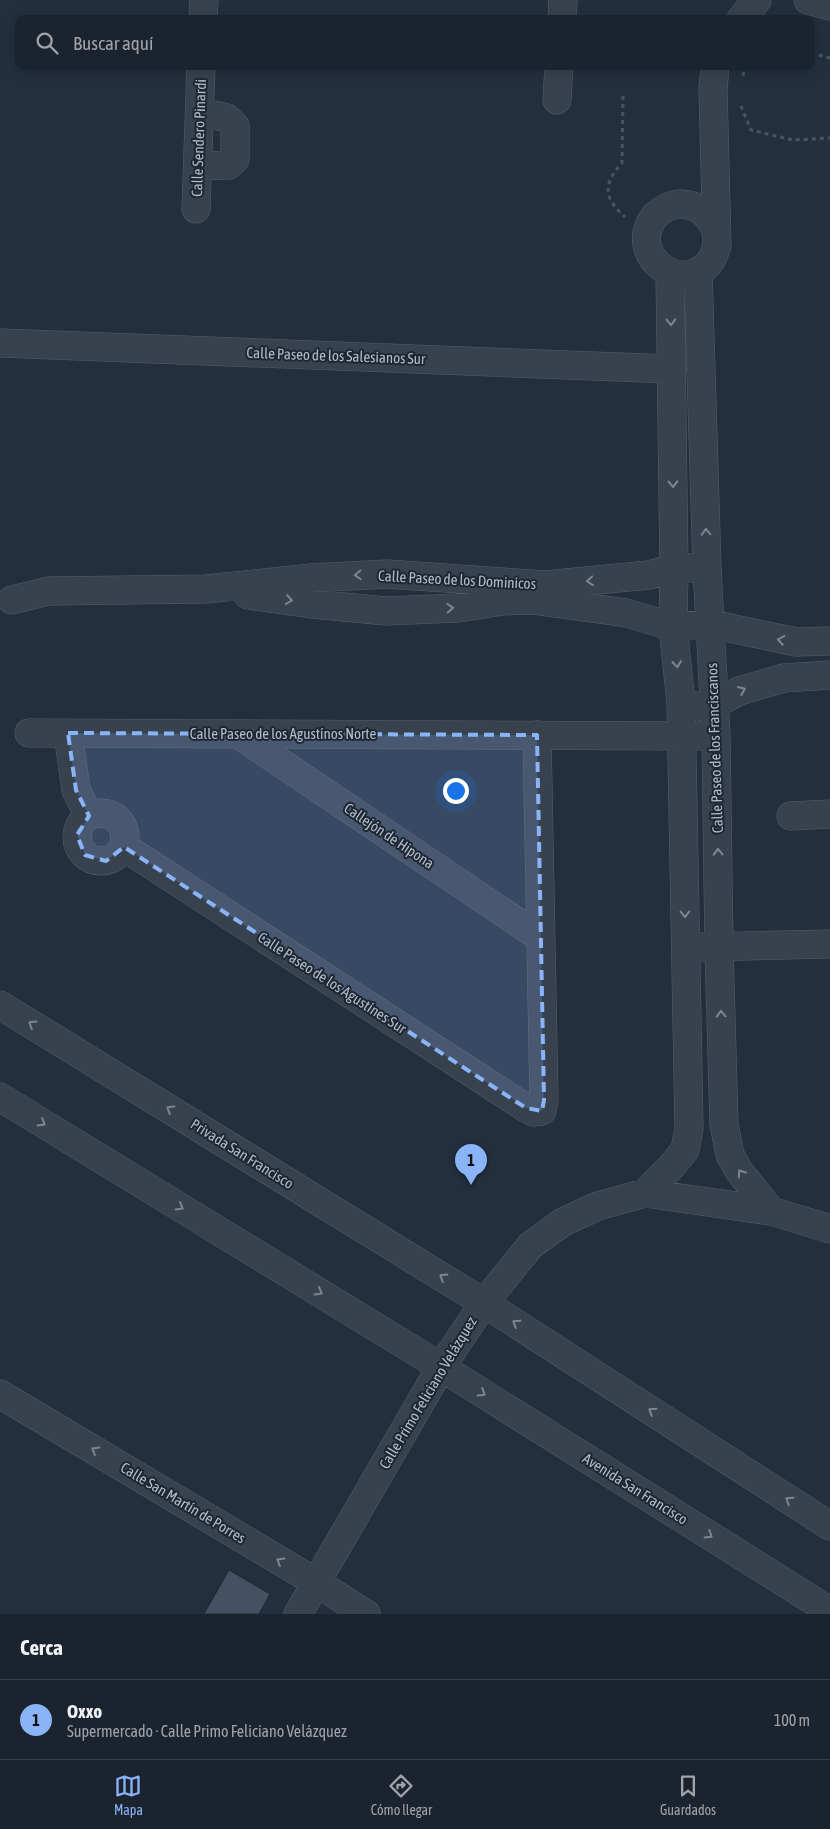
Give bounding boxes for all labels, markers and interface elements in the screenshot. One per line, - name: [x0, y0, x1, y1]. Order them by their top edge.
- search box: [15, 15, 815, 70]
- icon: search: [33, 29, 61, 57]
- text: Buscar aquí: [73, 32, 153, 54]
- street label: Calle Sendero Pinardi: [188, 79, 209, 197]
- one-way arrow: [666, 318, 676, 326]
- street label: Calle Paseo de los Salesianos Sur: [246, 344, 426, 367]
- one-way arrow: [668, 480, 678, 488]
- one-way arrow: [701, 528, 712, 536]
- street label: Calle Paseo de los Dominicos: [378, 567, 536, 592]
- one-way arrow: [354, 570, 362, 581]
- one-way arrow: [586, 575, 594, 586]
- one-way arrow: [284, 595, 293, 605]
- one-way arrow: [447, 603, 455, 614]
- one-way arrow: [777, 635, 786, 645]
- one-way arrow: [671, 660, 682, 668]
- street label: Calle Paseo de los Franciscanos: [703, 663, 726, 833]
- one-way arrow: [737, 686, 746, 697]
- street label: Calle Paseo de los Agustínos Norte: [190, 725, 377, 742]
- your location: [443, 778, 469, 804]
- street label: Callejón de Hipona: [341, 799, 437, 872]
- one-way arrow: [713, 847, 723, 855]
- one-way arrow: [680, 910, 690, 918]
- street label: Calle Paseo de los Agustínes Sur: [255, 928, 410, 1037]
- one-way arrow: [716, 1010, 726, 1018]
- one-way arrow: [28, 1021, 37, 1031]
- one-way arrow: [167, 1106, 176, 1116]
- street label: Privada San Francisco: [188, 1115, 297, 1192]
- one-way arrow: [36, 1116, 45, 1126]
- pin: 1: [455, 1144, 487, 1185]
- one-way arrow: [738, 1169, 747, 1179]
- one-way arrow: [175, 1201, 184, 1211]
- one-way arrow: [439, 1274, 448, 1284]
- one-way arrow: [313, 1286, 322, 1296]
- street label: Calle Primo Feliciano Velázquez: [375, 1313, 480, 1472]
- one-way arrow: [512, 1320, 521, 1330]
- one-way arrow: [477, 1386, 486, 1396]
- one-way arrow: [649, 1408, 658, 1418]
- one-way arrow: [92, 1447, 101, 1457]
- street label: Avenida San Francisco: [580, 1449, 691, 1528]
- street label: Calle San Martín de Porres: [118, 1459, 249, 1547]
- one-way arrow: [785, 1496, 794, 1506]
- one-way arrow: [703, 1529, 712, 1538]
- one-way arrow: [276, 1557, 285, 1567]
- text: Cerca: [20, 1635, 63, 1659]
- text: Oxxo: [67, 1700, 102, 1722]
- text: 1: [32, 1711, 40, 1729]
- text: 100 m: [774, 1711, 810, 1729]
- text: Supermercado · Calle Primo Feliciano Velázquez: [67, 1722, 347, 1740]
- tab: Mapa: [114, 1772, 143, 1818]
- tab: Cómo llegar: [371, 1772, 432, 1818]
- tab: Guardados: [660, 1772, 716, 1818]

